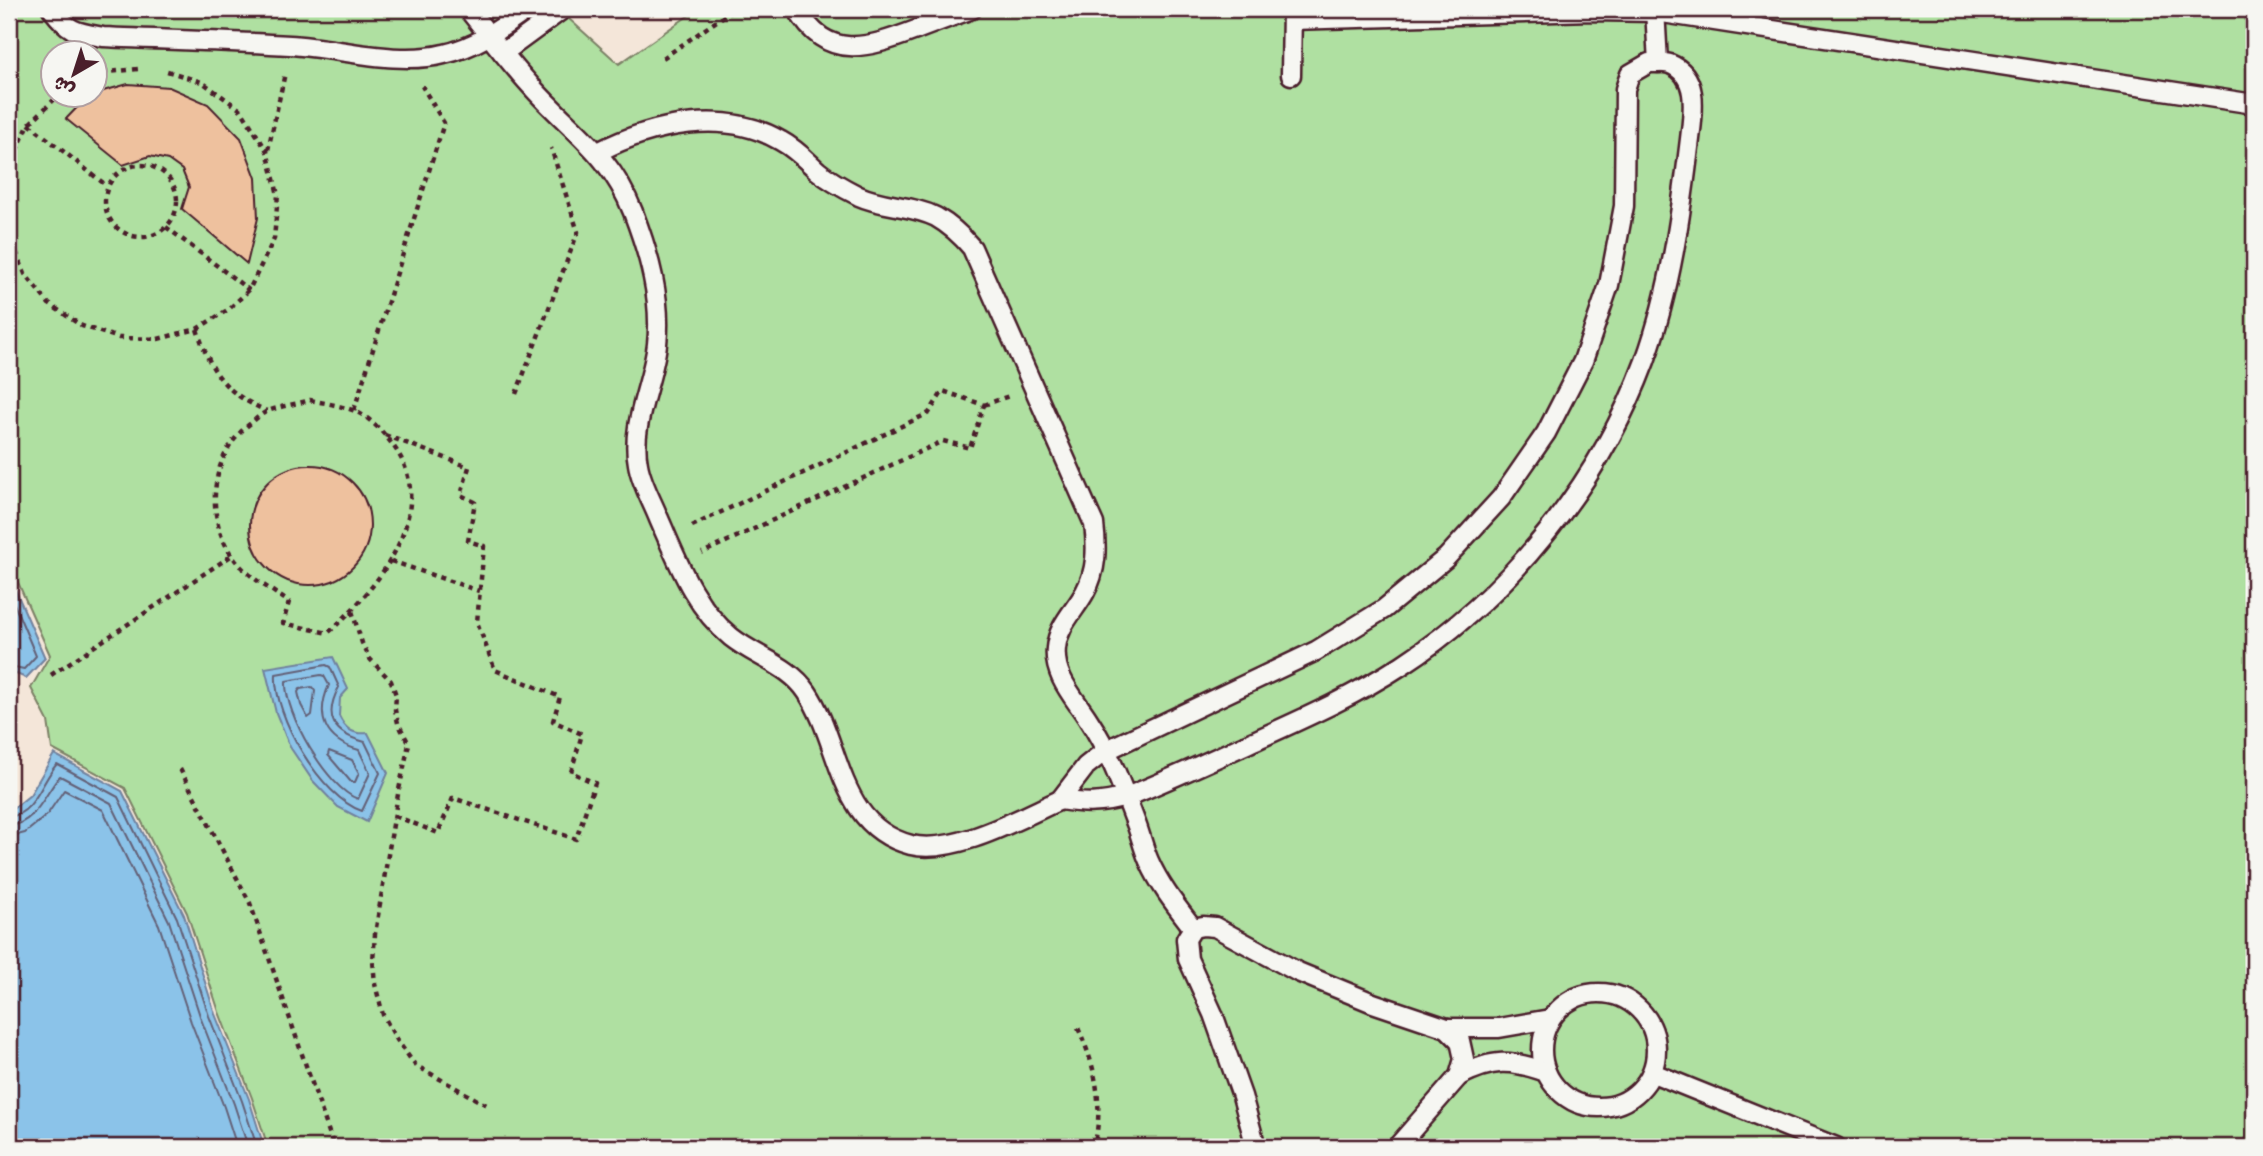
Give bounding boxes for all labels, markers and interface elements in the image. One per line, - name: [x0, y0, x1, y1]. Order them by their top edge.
- north arrow: [38, 38, 108, 108]
- text: ش: [48, 71, 79, 103]

